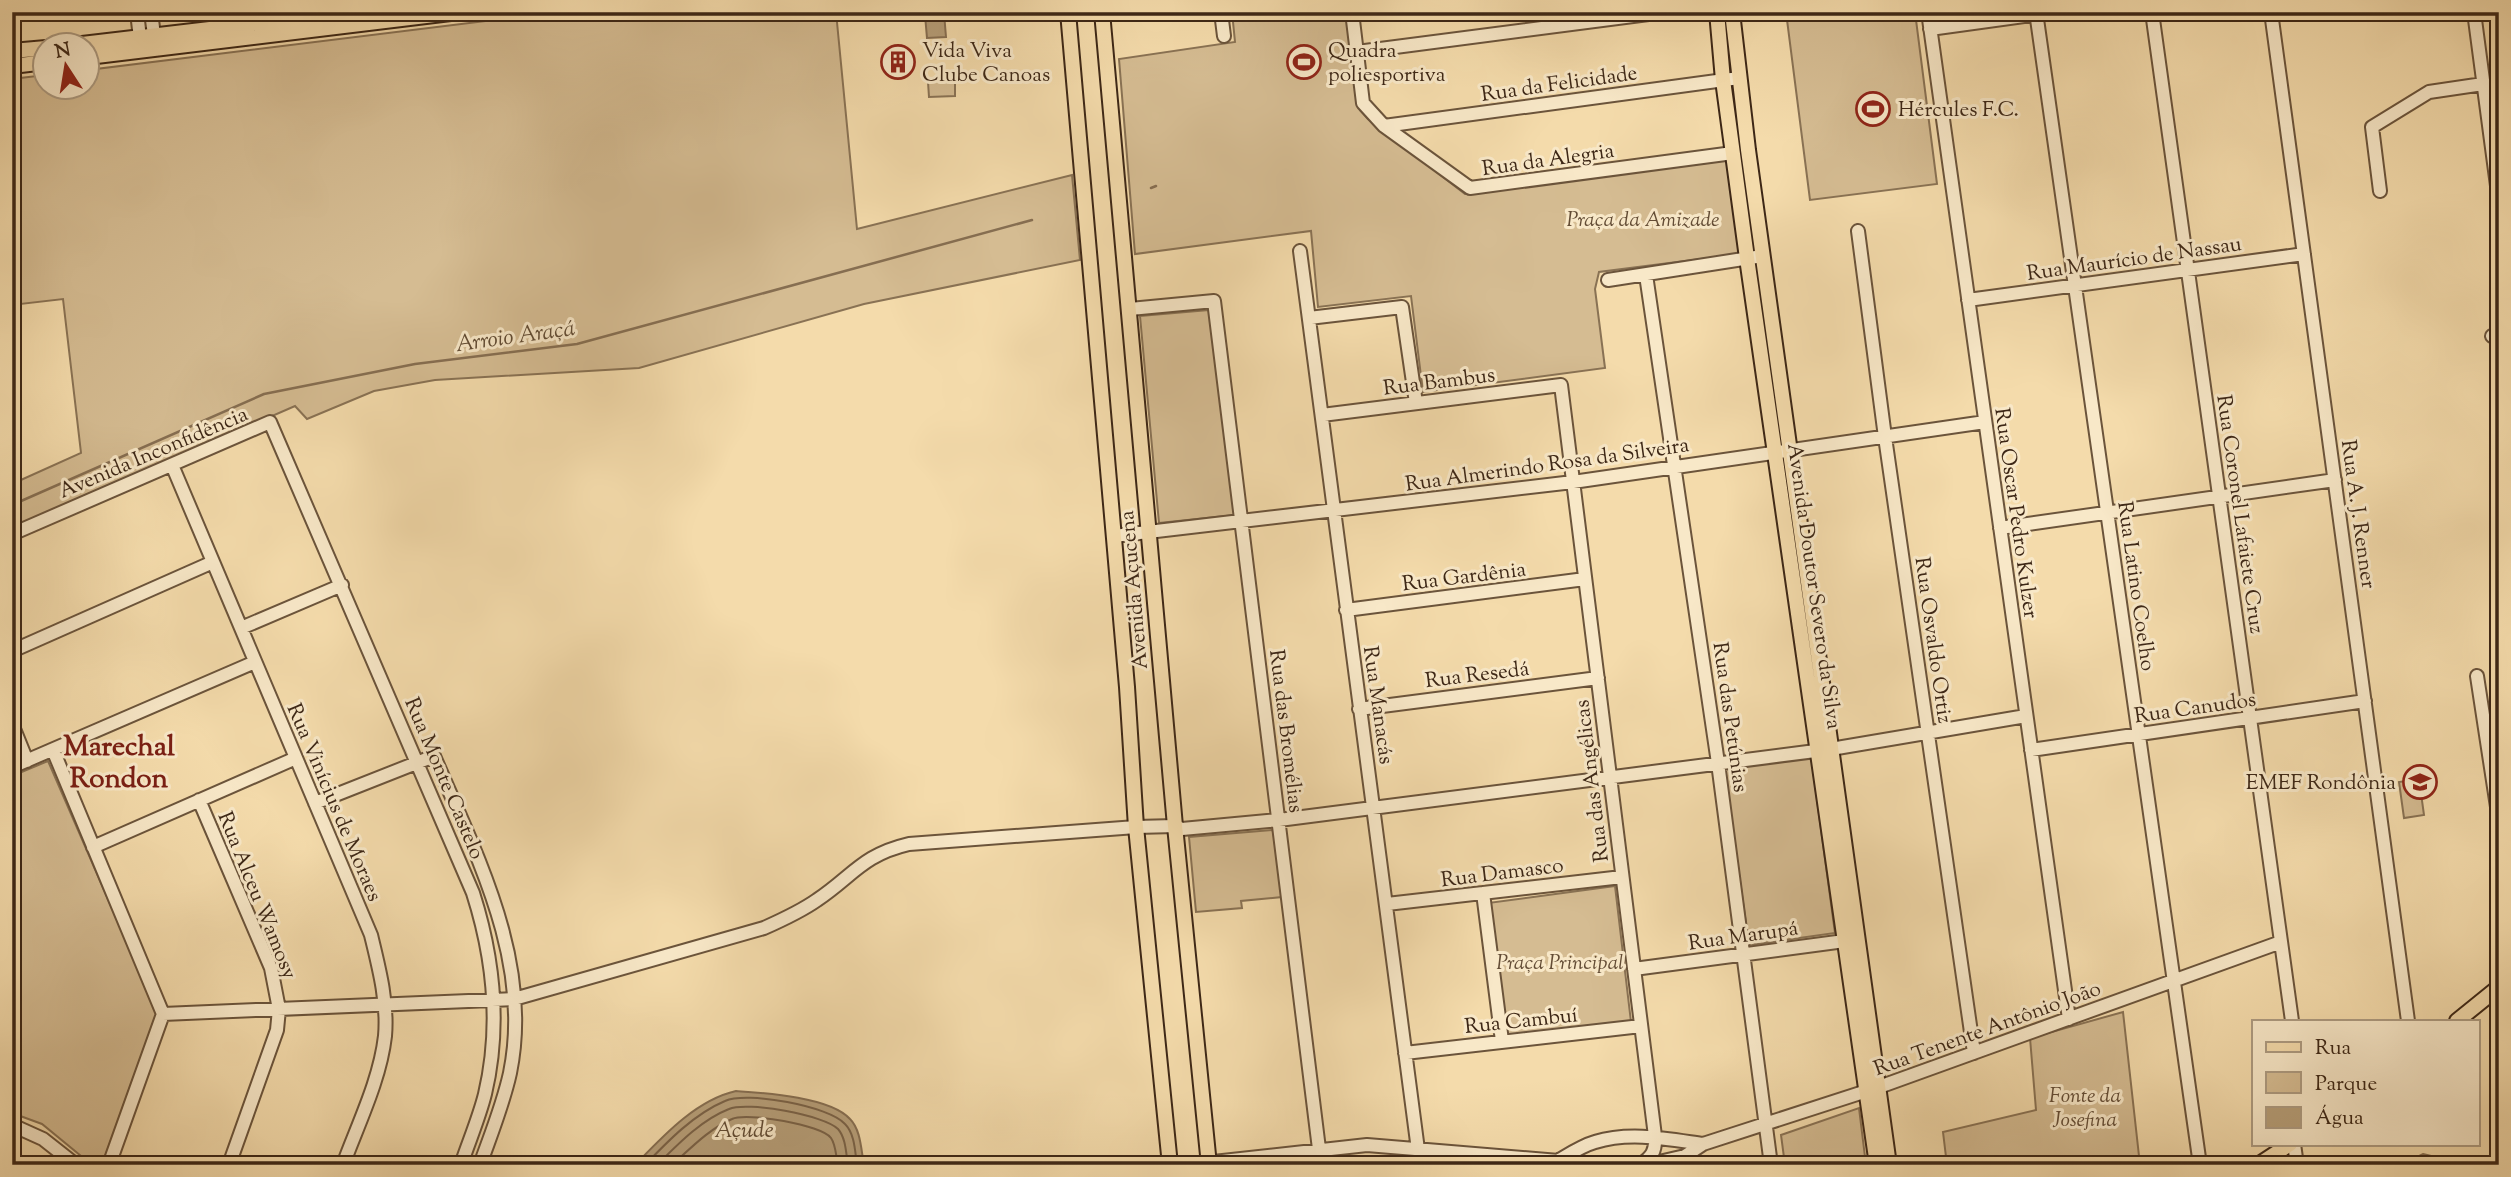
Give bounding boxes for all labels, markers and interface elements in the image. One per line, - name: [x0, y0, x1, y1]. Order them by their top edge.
- north arrow: [32, 32, 102, 102]
- text: N: [53, 37, 73, 67]
- place label: Vida Viva Clube Canoas: [922, 37, 1050, 91]
- place label: Quadra poliesportiva: [1328, 37, 1446, 91]
- building icon: Vida Viva Clube Canoas: [879, 43, 917, 81]
- sports icon: Quadra poliesportiva: [1285, 43, 1323, 81]
- street label: Rua da Felicidade: [1479, 59, 1639, 111]
- sports icon: Hércules F.C.: [1854, 90, 1892, 128]
- place label: Hércules F.C.: [1898, 96, 2019, 126]
- street label: Rua da Alegria: [1480, 137, 1617, 185]
- park label: Praça da Amizade: [1567, 206, 1719, 236]
- street label: Rua Maurício de Nassau: [2025, 230, 2244, 290]
- water label: Arroio Araçá: [453, 313, 577, 362]
- street label: Rua Bambus: [1382, 361, 1497, 405]
- street label: Rua Coronel Lafaiete Cruz: [2207, 393, 2271, 636]
- street label: Avenida Inconfidência: [54, 400, 253, 507]
- street label: Rua Oscar Pedro Kulzer: [1985, 406, 2045, 621]
- street label: Rua Almerindo Rosa da Silveira: [1403, 431, 1691, 501]
- street label: Rua A. J. Renner: [2332, 438, 2382, 591]
- street label: Avenida Doutor Severo da Silva: [1778, 441, 1848, 731]
- street label: Rua Latino Coelho: [2108, 499, 2162, 673]
- street label: Avenida Açucena: [1113, 509, 1157, 671]
- street label: Rua Gardênia: [1401, 555, 1528, 600]
- street label: Rua Osvaldo Ortiz: [1905, 555, 1959, 725]
- street label: Rua das Petúnias: [1704, 640, 1754, 794]
- street label: Rua Manacás: [1354, 644, 1400, 766]
- street label: Rua das Bromélias: [1260, 648, 1310, 815]
- street label: Rua Resedá: [1424, 655, 1531, 697]
- street label: Rua Canudos: [2132, 686, 2258, 732]
- street label: Rua Monte Castelo: [395, 693, 491, 864]
- street label: Rua das Angélicas: [1568, 698, 1618, 864]
- street label: Rua Vinícius de Moraes: [278, 699, 388, 906]
- district label: Marechal Rondon: [63, 728, 175, 800]
- school or university icon: EMEF Rondônia: [2401, 763, 2439, 801]
- place label: EMEF Rondônia: [2246, 769, 2396, 799]
- street label: Rua Alceu Wamosy: [209, 807, 304, 985]
- street label: Rua Damasco: [1439, 852, 1565, 896]
- street label: Rua Marupá: [1686, 914, 1800, 960]
- park label: Praça Principal: [1496, 949, 1624, 979]
- street label: Rua Tenente Antônio João: [1870, 975, 2105, 1085]
- street label: Rua Cambuí: [1463, 1001, 1579, 1043]
- legend: [2252, 1020, 2480, 1146]
- text: Rua: [2315, 1034, 2352, 1064]
- text: Parque: [2315, 1070, 2377, 1100]
- park label: Fonte da Josefina: [2049, 1082, 2121, 1136]
- text: Água: [2315, 1104, 2364, 1134]
- water label: Açude: [714, 1115, 774, 1148]

